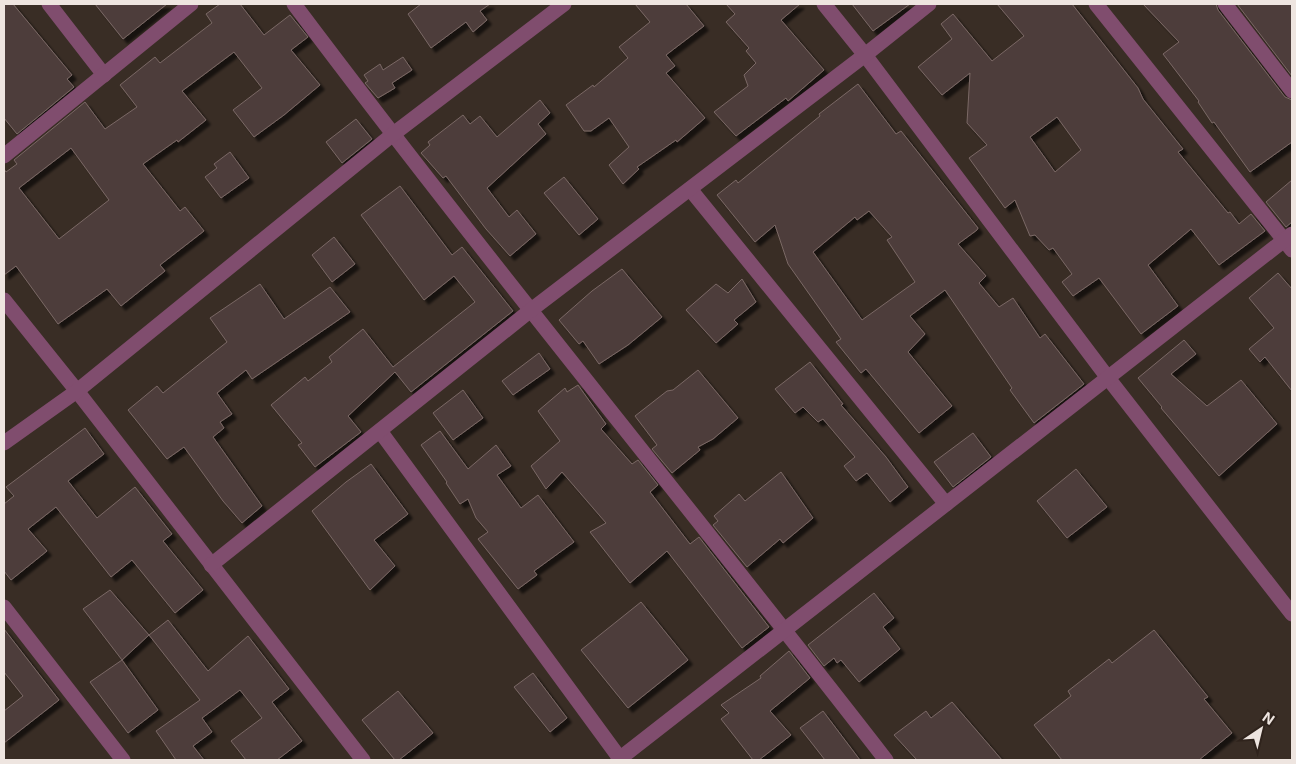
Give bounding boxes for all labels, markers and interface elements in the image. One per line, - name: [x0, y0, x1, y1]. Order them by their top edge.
- north arrow: [1236, 704, 1286, 754]
- text: N: [1259, 708, 1278, 728]

